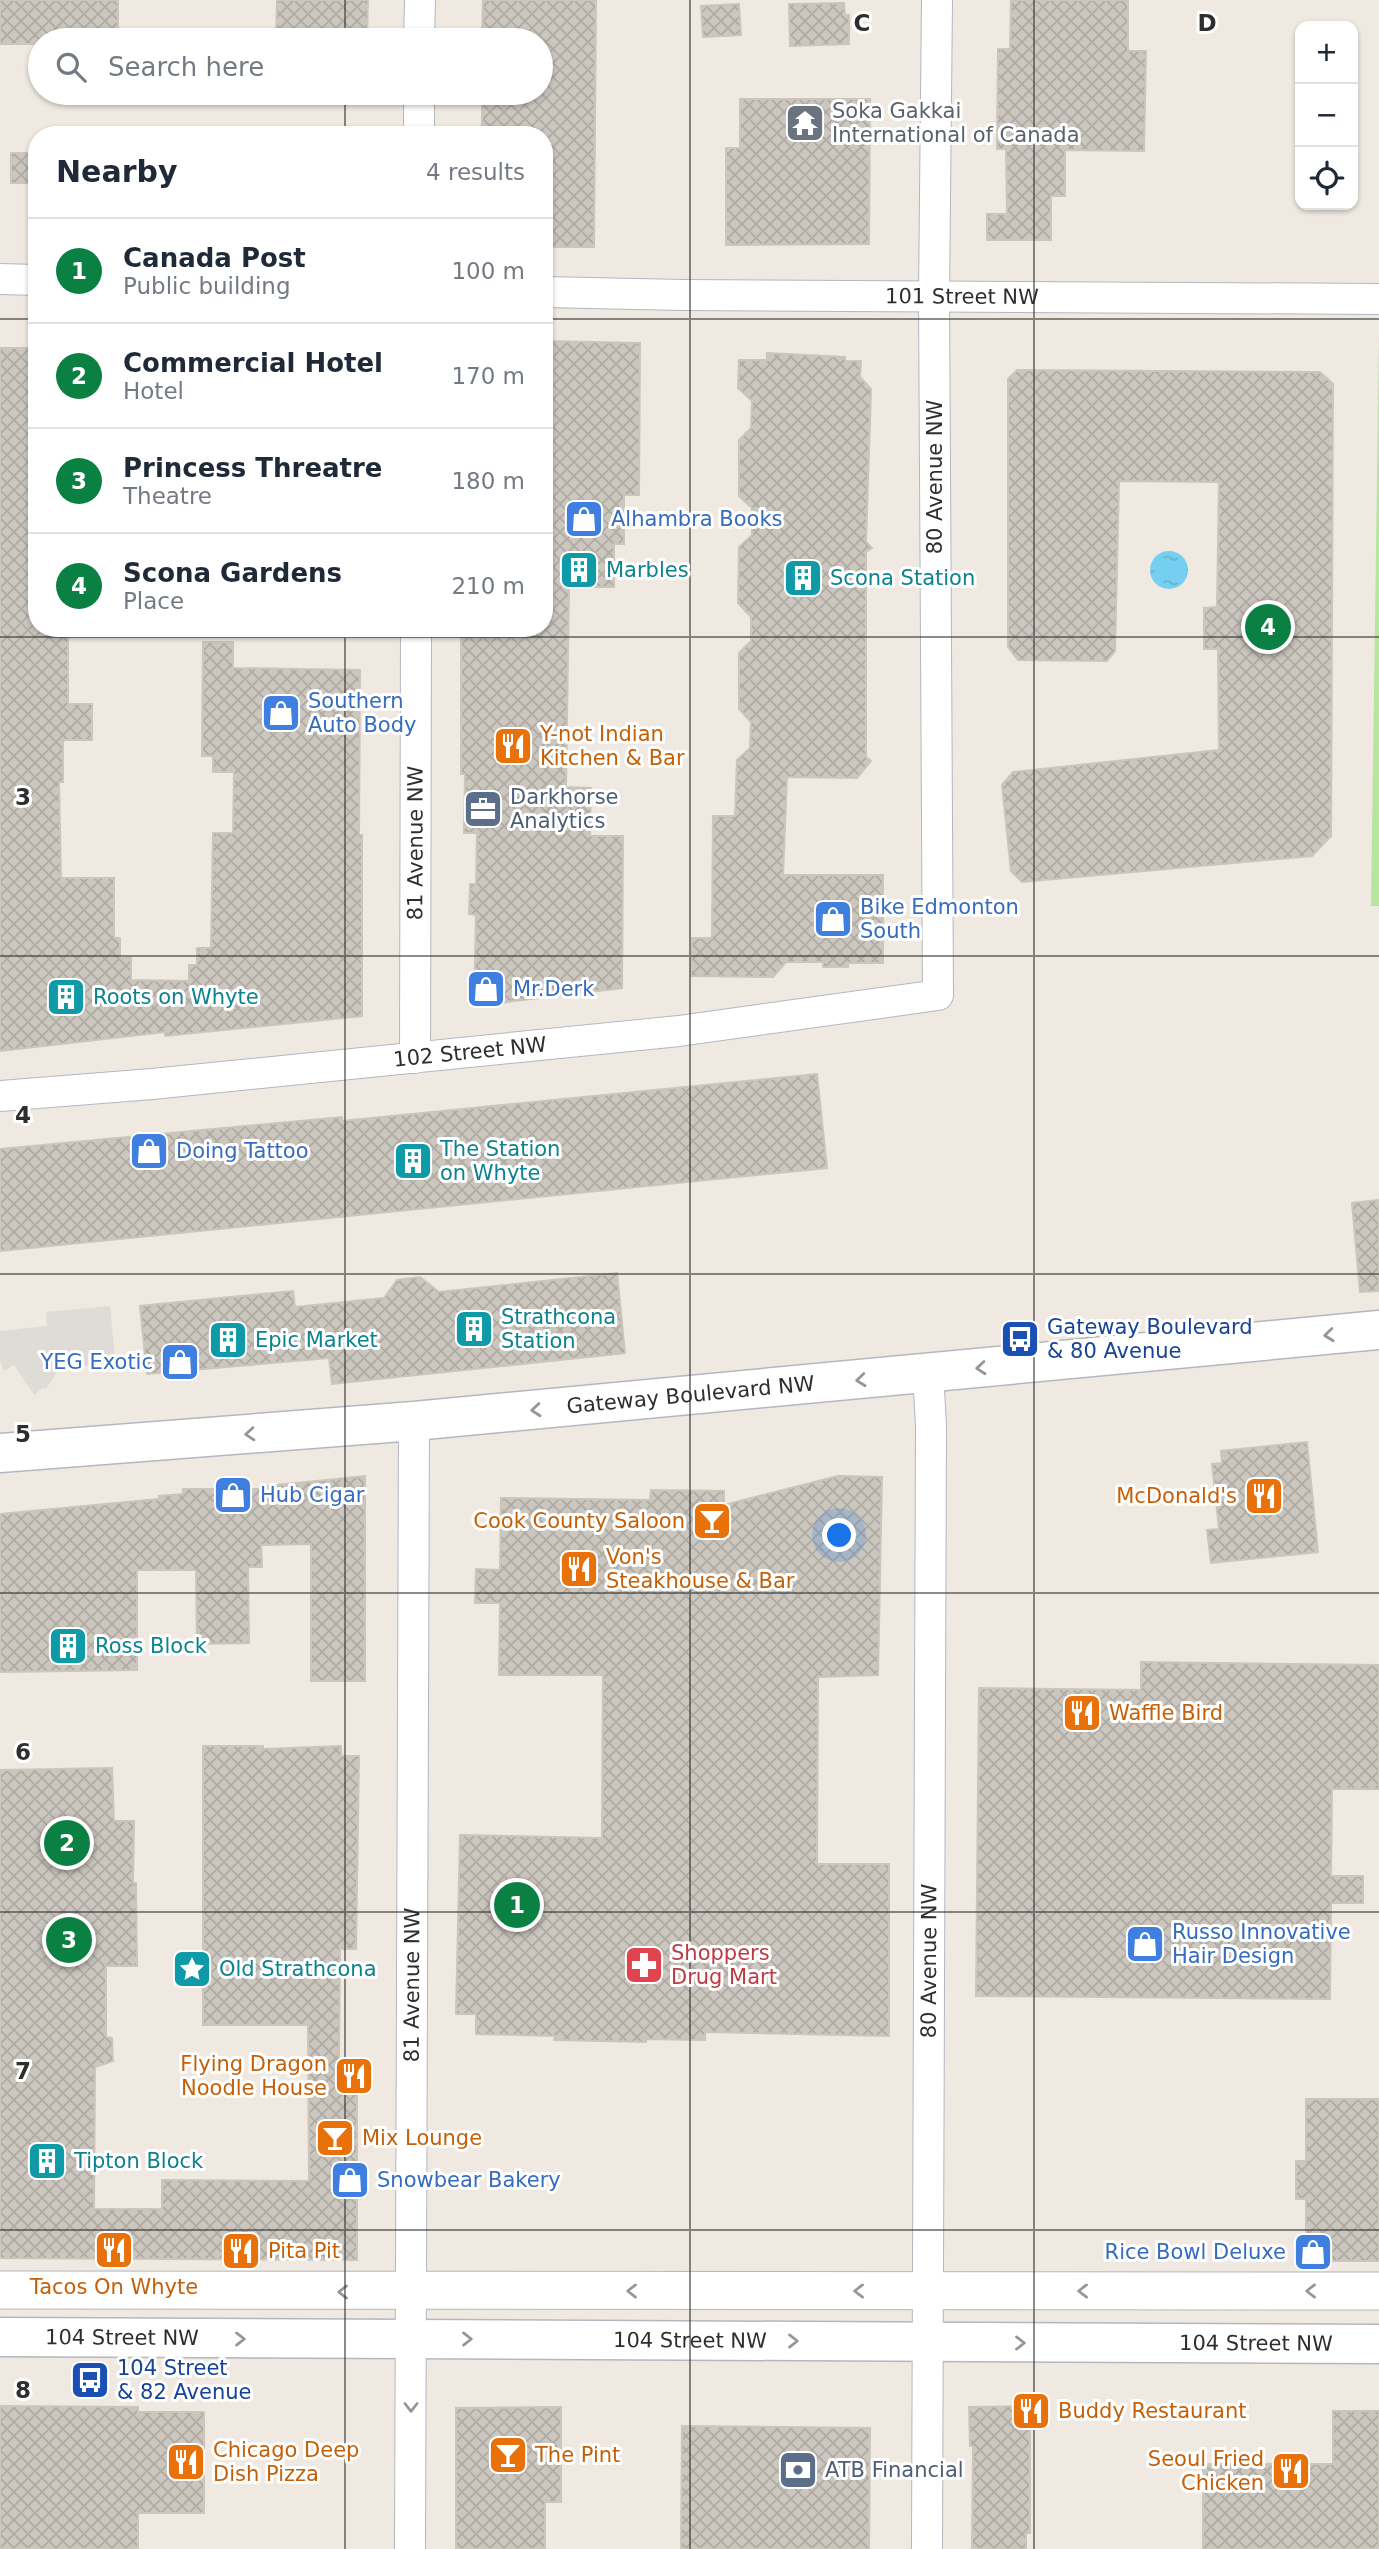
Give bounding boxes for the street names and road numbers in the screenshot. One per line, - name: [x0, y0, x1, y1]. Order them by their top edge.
- street label: 101 Street NW: [885, 284, 1039, 309]
- street label: 80 Avenue NW: [923, 399, 947, 554]
- street label: 81 Avenue NW: [403, 765, 428, 920]
- street label: 102 Street NW: [392, 1032, 548, 1072]
- street label: Gateway Boulevard NW: [565, 1371, 816, 1419]
- street label: 80 Avenue NW: [917, 1883, 941, 2038]
- street label: 81 Avenue NW: [400, 1907, 424, 2062]
- street label: 104 Street NW: [45, 2325, 199, 2350]
- street label: 104 Street NW: [613, 2328, 767, 2353]
- street label: 104 Street NW: [1179, 2331, 1333, 2356]

